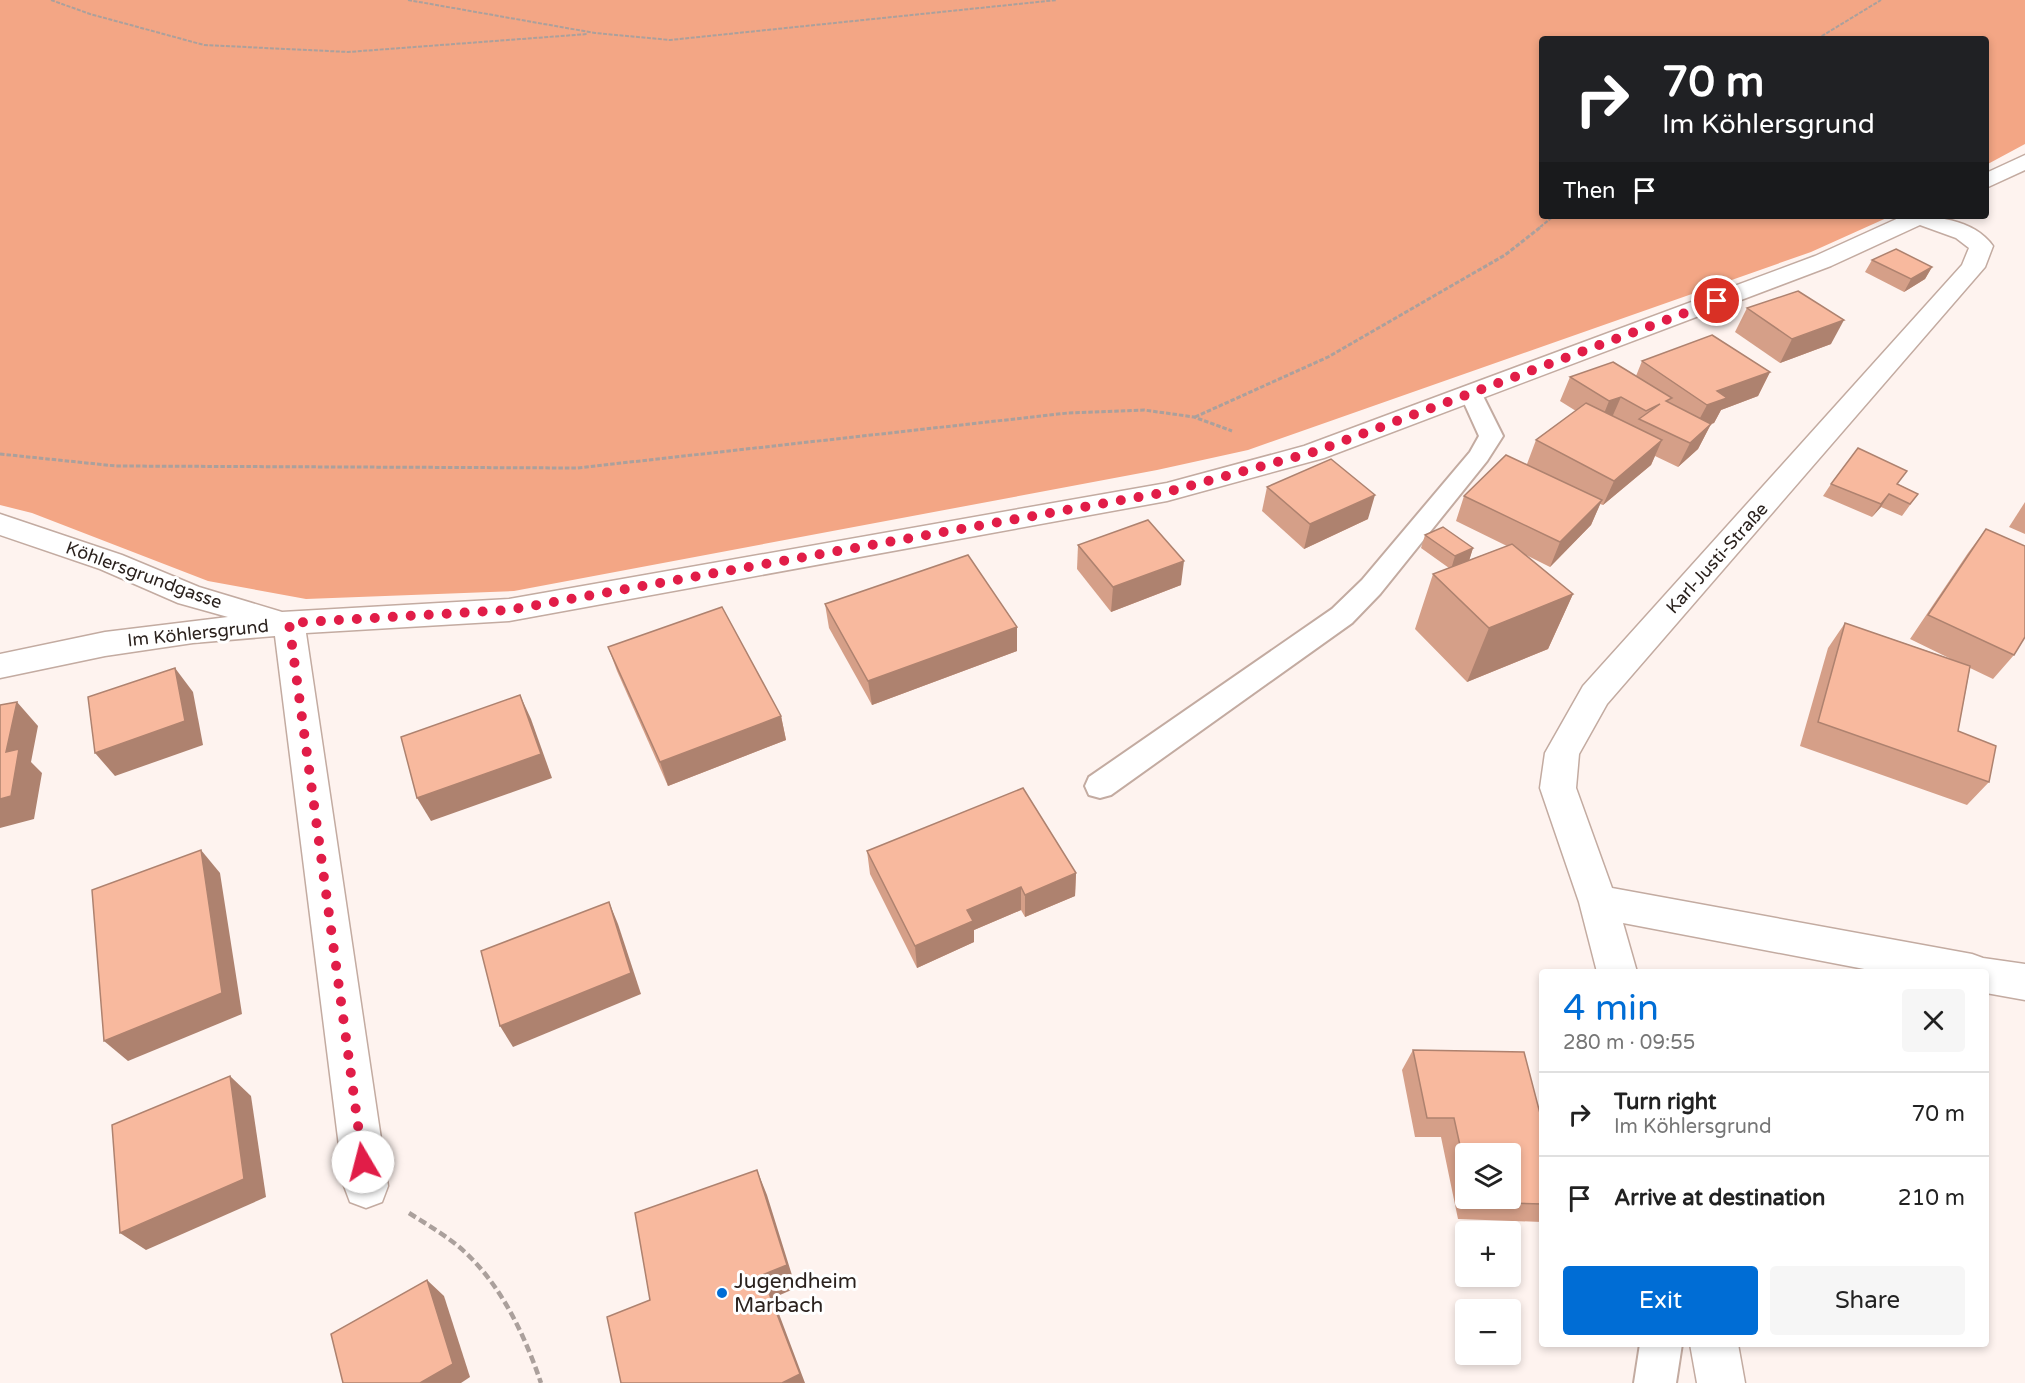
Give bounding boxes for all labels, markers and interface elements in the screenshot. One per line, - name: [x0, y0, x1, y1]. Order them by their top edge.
- text: 70 m: [1662, 57, 1764, 108]
- icon: right: [1563, 60, 1641, 138]
- text: Im Köhlersgrund: [1662, 108, 1875, 141]
- icon: arrive: [1628, 174, 1661, 207]
- text: Then: [1563, 178, 1616, 204]
- pin: [1691, 275, 1742, 326]
- icon: arrive: [1700, 284, 1733, 317]
- street label: Karl-Justi-Straße: [1661, 498, 1773, 618]
- street label: Köhlersgrundgasse: [63, 537, 225, 613]
- street label: Im Köhlersgrund: [126, 615, 270, 651]
- text: 4 min: [1563, 987, 1659, 1030]
- button: close: [1902, 989, 1965, 1052]
- text: 280 m · 09:55: [1563, 1031, 1695, 1055]
- text: Turn right: [1614, 1089, 1716, 1115]
- icon: right: [1563, 1098, 1596, 1131]
- text: 70 m: [1911, 1101, 1965, 1127]
- text: Im Köhlersgrund: [1614, 1115, 1772, 1139]
- position arrow: [331, 1130, 395, 1194]
- map controls: [1455, 1143, 1521, 1365]
- button: layers: [1455, 1143, 1521, 1209]
- icon: arrive: [1563, 1182, 1596, 1215]
- text: Arrive at destination: [1614, 1185, 1825, 1211]
- text: 210 m: [1898, 1185, 1965, 1211]
- button: +: [1455, 1221, 1521, 1287]
- button: Exit: [1563, 1266, 1758, 1335]
- button: Share: [1770, 1266, 1965, 1335]
- place label: Jugendheim Marbach: [734, 1269, 857, 1318]
- marker: Jugendheim Marbach: [715, 1286, 729, 1300]
- button: −: [1455, 1299, 1521, 1365]

